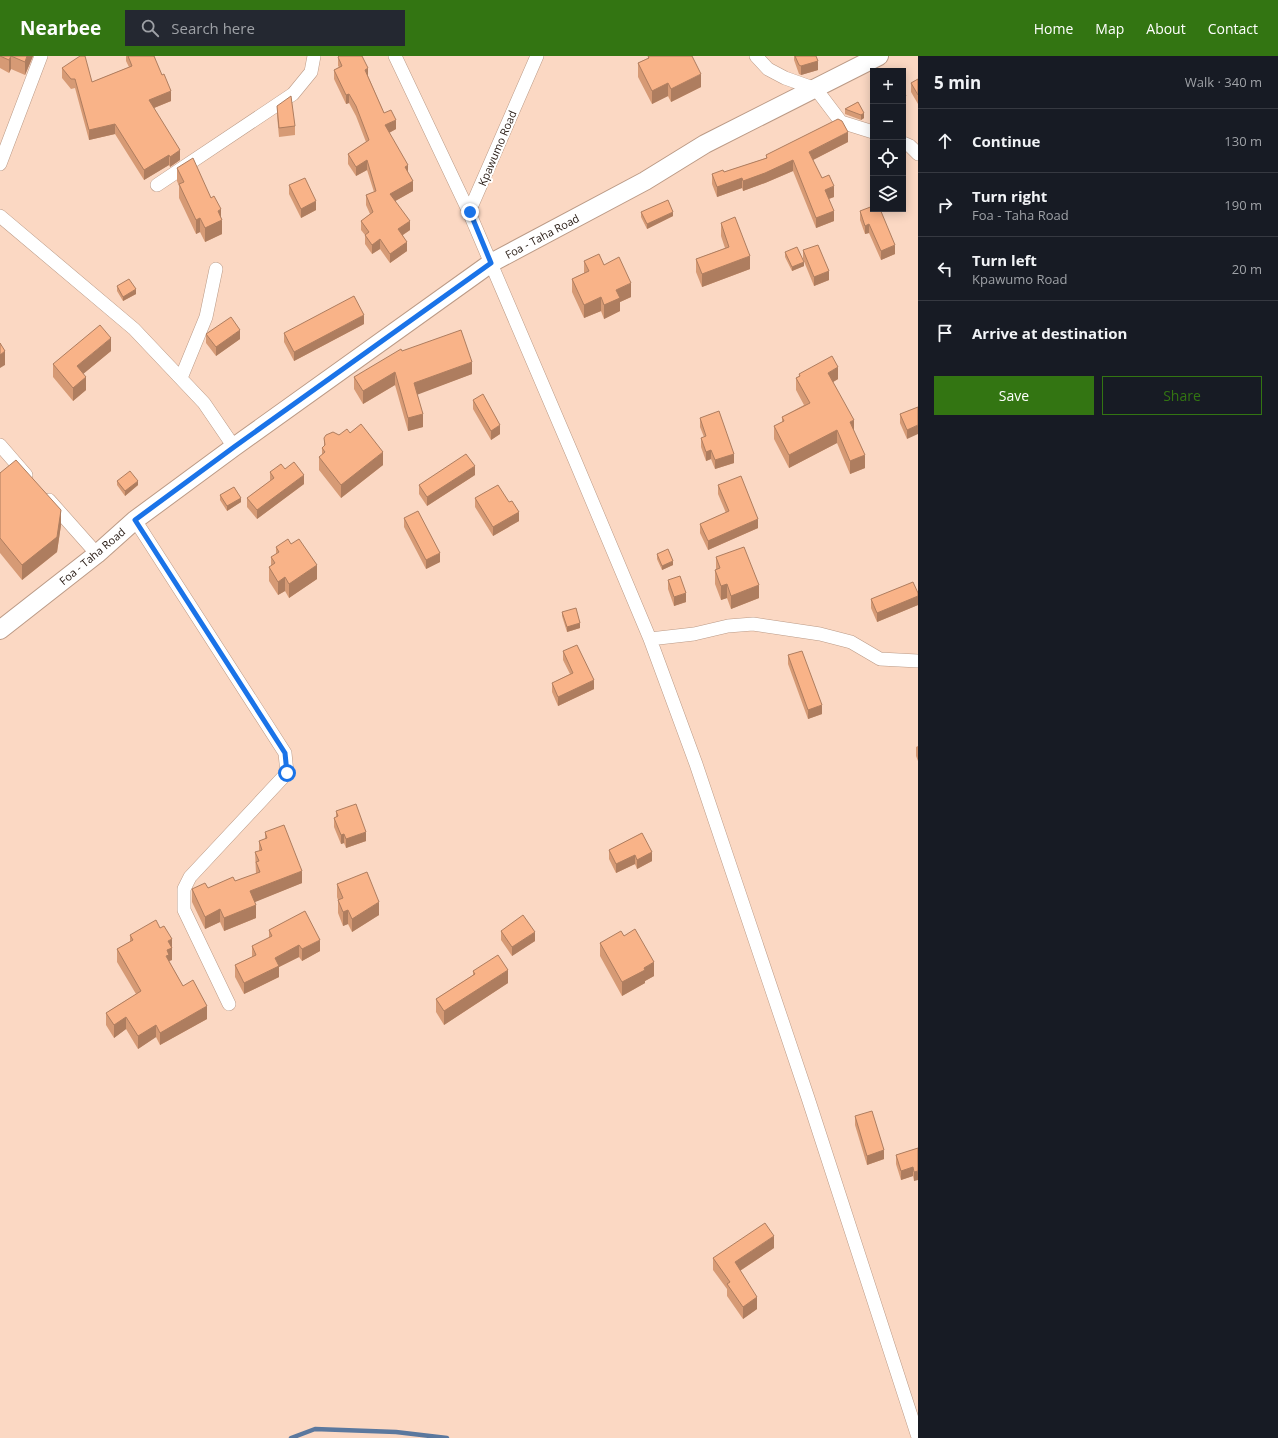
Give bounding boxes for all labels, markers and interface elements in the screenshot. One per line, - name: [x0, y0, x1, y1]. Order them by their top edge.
- search box: [125, 10, 405, 46]
- text: Nearbee: [20, 15, 101, 41]
- icon: search: [139, 17, 161, 39]
- text: Search here: [171, 18, 255, 38]
- text: Home: [1034, 19, 1073, 38]
- text: Map: [1095, 19, 1124, 38]
- text: About: [1146, 19, 1186, 38]
- text: Contact: [1208, 19, 1258, 38]
- map controls: [870, 68, 906, 212]
- button: +: [870, 68, 906, 104]
- text: 5 min: [934, 71, 981, 94]
- text: Walk · 340 m: [1185, 73, 1262, 91]
- button: −: [870, 104, 906, 140]
- street label: Kpawumo Road: [474, 108, 520, 188]
- icon: ahead: [934, 130, 956, 152]
- text: Continue: [972, 131, 1040, 151]
- text: 130 m: [1224, 132, 1262, 150]
- button: locate: [870, 140, 906, 176]
- button: layers: [870, 176, 906, 212]
- text: Turn right: [972, 186, 1047, 206]
- icon: right: [934, 194, 956, 216]
- text: 190 m: [1224, 196, 1262, 214]
- route end: [461, 203, 479, 221]
- text: Foa - Taha Road: [972, 206, 1069, 224]
- street label: Foa - Taha Road: [502, 210, 582, 262]
- text: Turn left: [972, 250, 1037, 270]
- icon: left: [934, 258, 956, 280]
- text: 20 m: [1232, 260, 1262, 278]
- text: Kpawumo Road: [972, 270, 1067, 288]
- icon: arrive: [934, 322, 956, 344]
- text: Arrive at destination: [972, 323, 1127, 343]
- button: Save: [934, 376, 1094, 415]
- button: Share: [1102, 376, 1262, 415]
- street label: Foa - Taha Road: [56, 524, 128, 588]
- route start: [278, 764, 296, 782]

